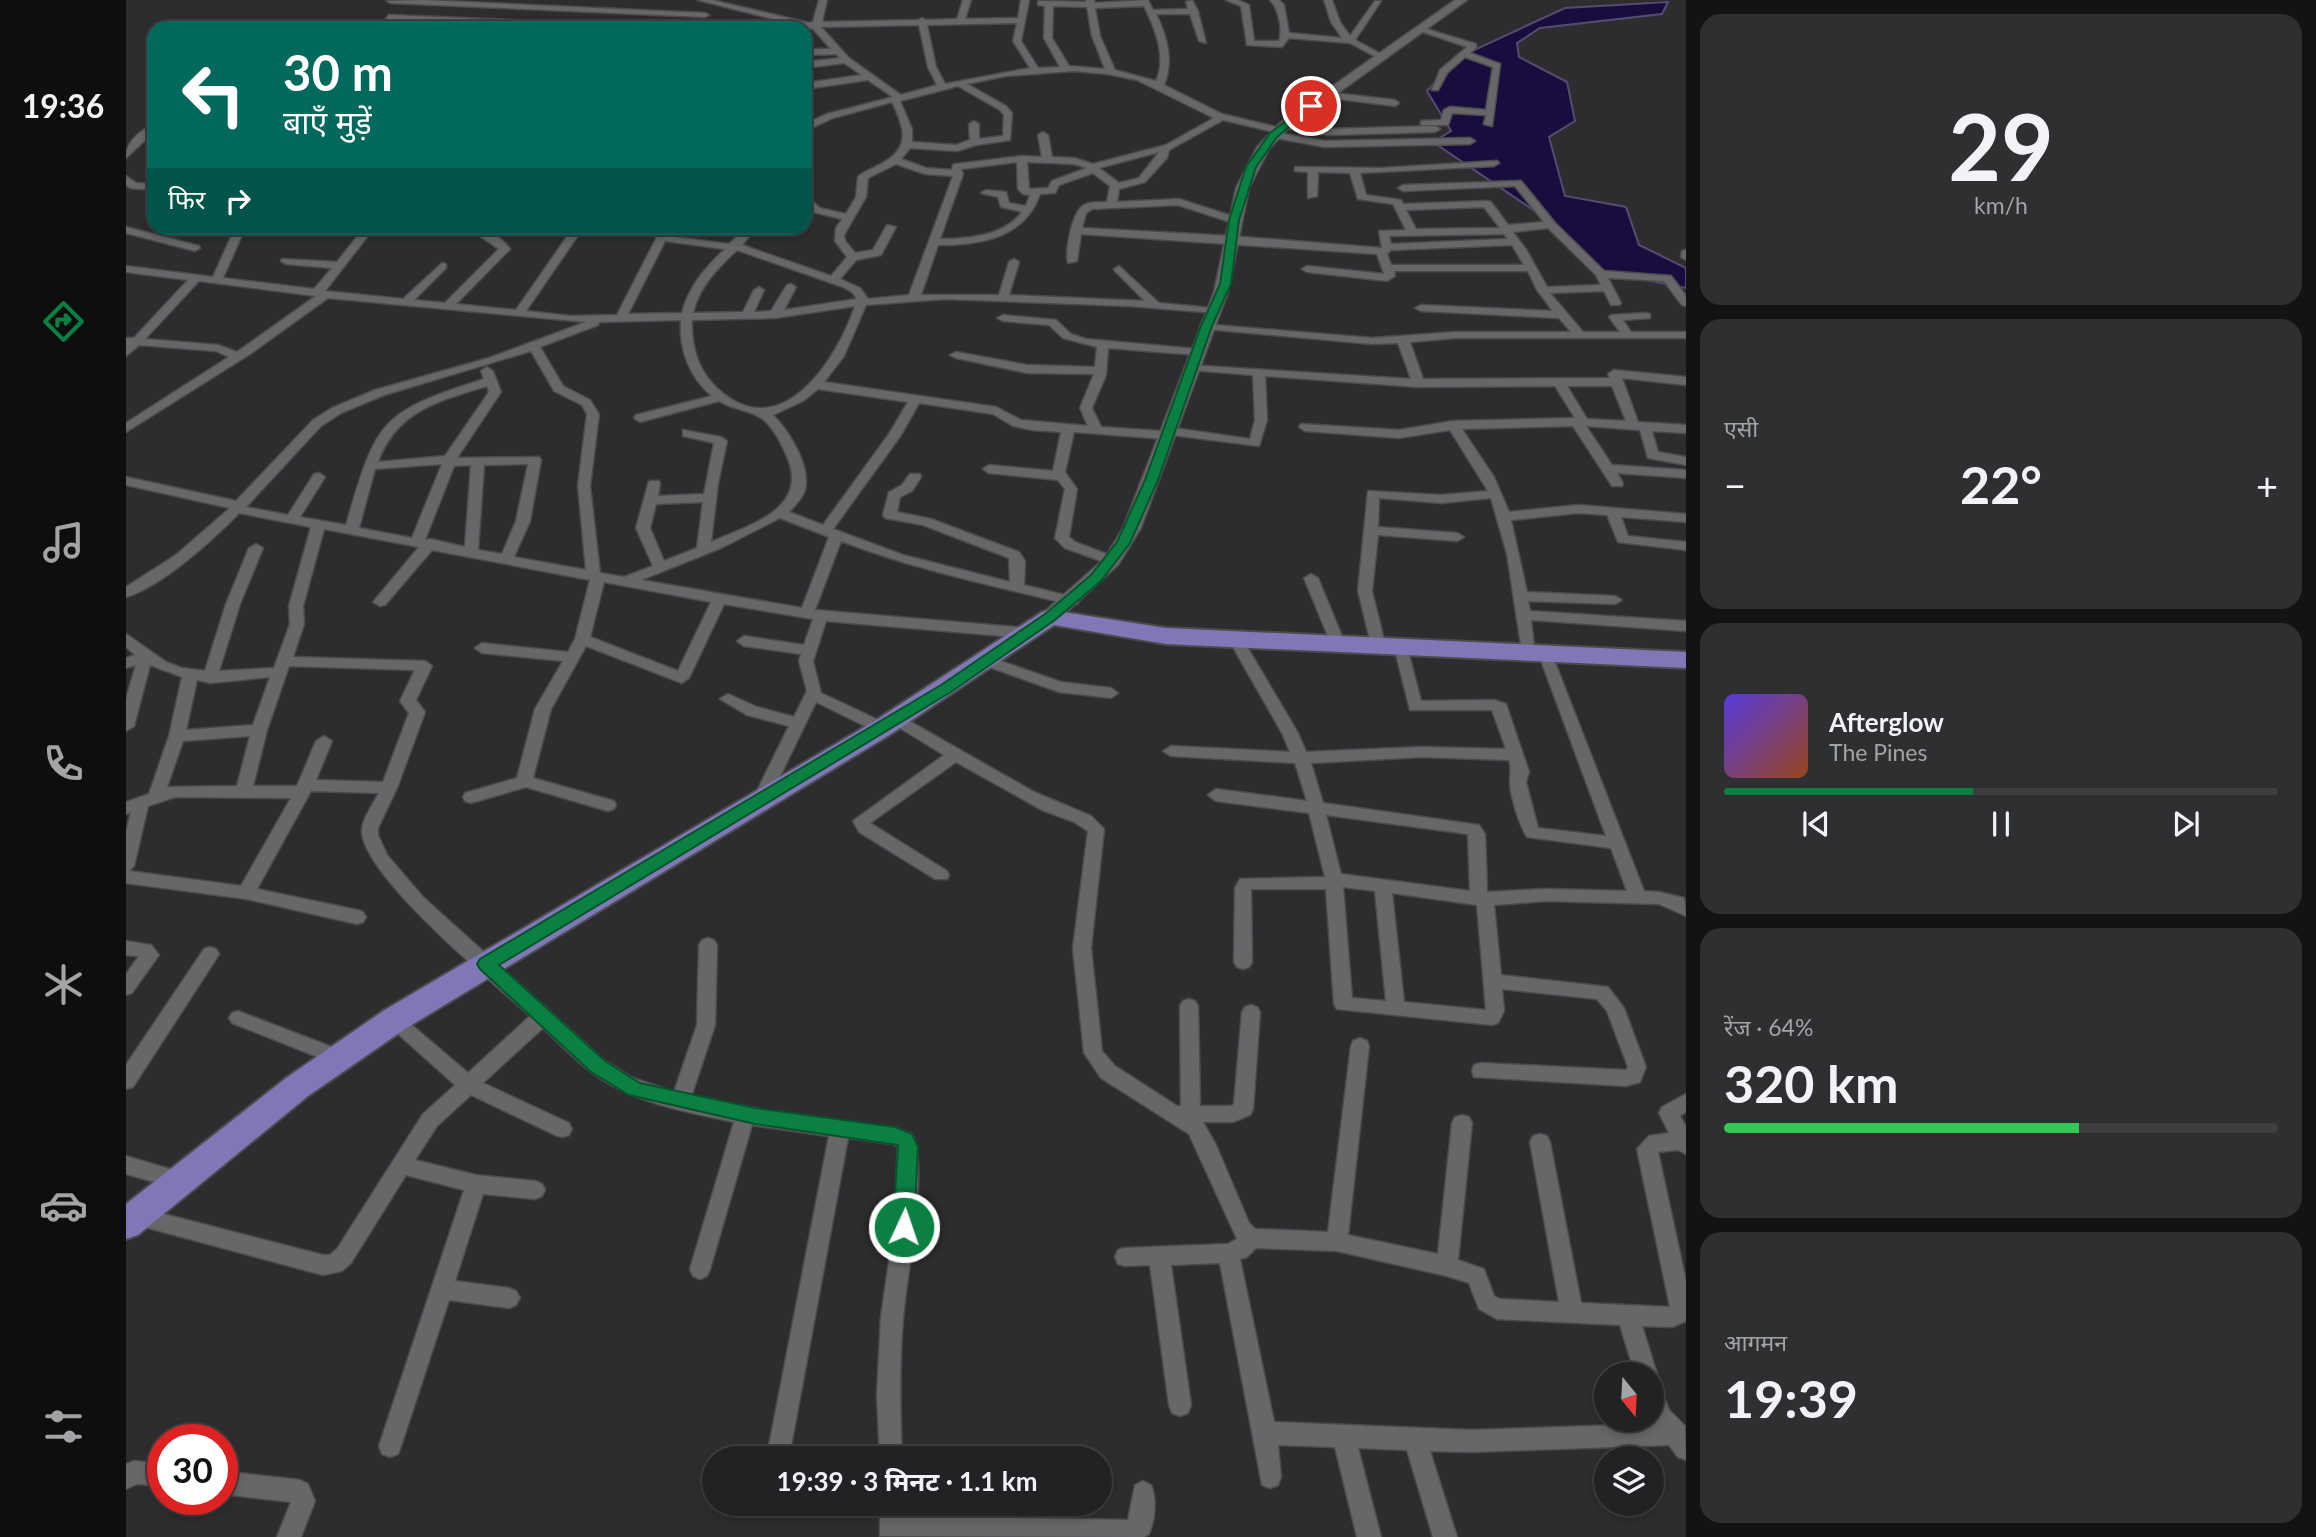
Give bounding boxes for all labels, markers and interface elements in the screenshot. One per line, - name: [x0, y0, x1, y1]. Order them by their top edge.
- text: 30 m: [283, 43, 393, 101]
- icon: left: [168, 49, 259, 140]
- pin: [1281, 76, 1341, 136]
- text: 19:36: [22, 86, 104, 125]
- icon: arrive: [1292, 87, 1330, 125]
- text: 29: [1948, 91, 2054, 200]
- text: बाएँ मुड़ें: [283, 102, 372, 141]
- icon: right: [219, 182, 257, 220]
- text: फिर: [168, 183, 205, 215]
- text: km/h: [1974, 191, 2028, 219]
- icon: directions: [39, 297, 88, 346]
- text: एसी: [1724, 414, 1758, 442]
- text: 22°: [1960, 453, 2042, 515]
- text: −: [1724, 462, 1746, 508]
- text: +: [2256, 462, 2278, 508]
- icon: music: [39, 518, 88, 567]
- text: Afterglow: [1829, 706, 1944, 738]
- text: The Pines: [1829, 738, 1927, 766]
- icon: phone: [39, 739, 88, 788]
- icon: previous: [1797, 805, 1835, 843]
- icon: pause: [1982, 805, 2020, 843]
- icon: next: [2167, 805, 2205, 843]
- icon: climate: [39, 960, 88, 1009]
- text: रेंज · 64%: [1724, 1013, 1813, 1041]
- text: 320 km: [1724, 1052, 1898, 1114]
- icon: car: [39, 1181, 88, 1230]
- position arrow: [867, 1190, 941, 1264]
- text: आगमन: [1724, 1328, 1787, 1356]
- north arrow: [1594, 1362, 1664, 1432]
- map controls: [1594, 1362, 1664, 1516]
- text: 19:39: [1724, 1367, 1858, 1429]
- icon: filters: [39, 1402, 88, 1451]
- speed limit sign: 30: [147, 1424, 238, 1515]
- button: layers: [1594, 1446, 1664, 1516]
- text: 19:39 · 3 मिनट · 1.1 km: [777, 1465, 1037, 1497]

